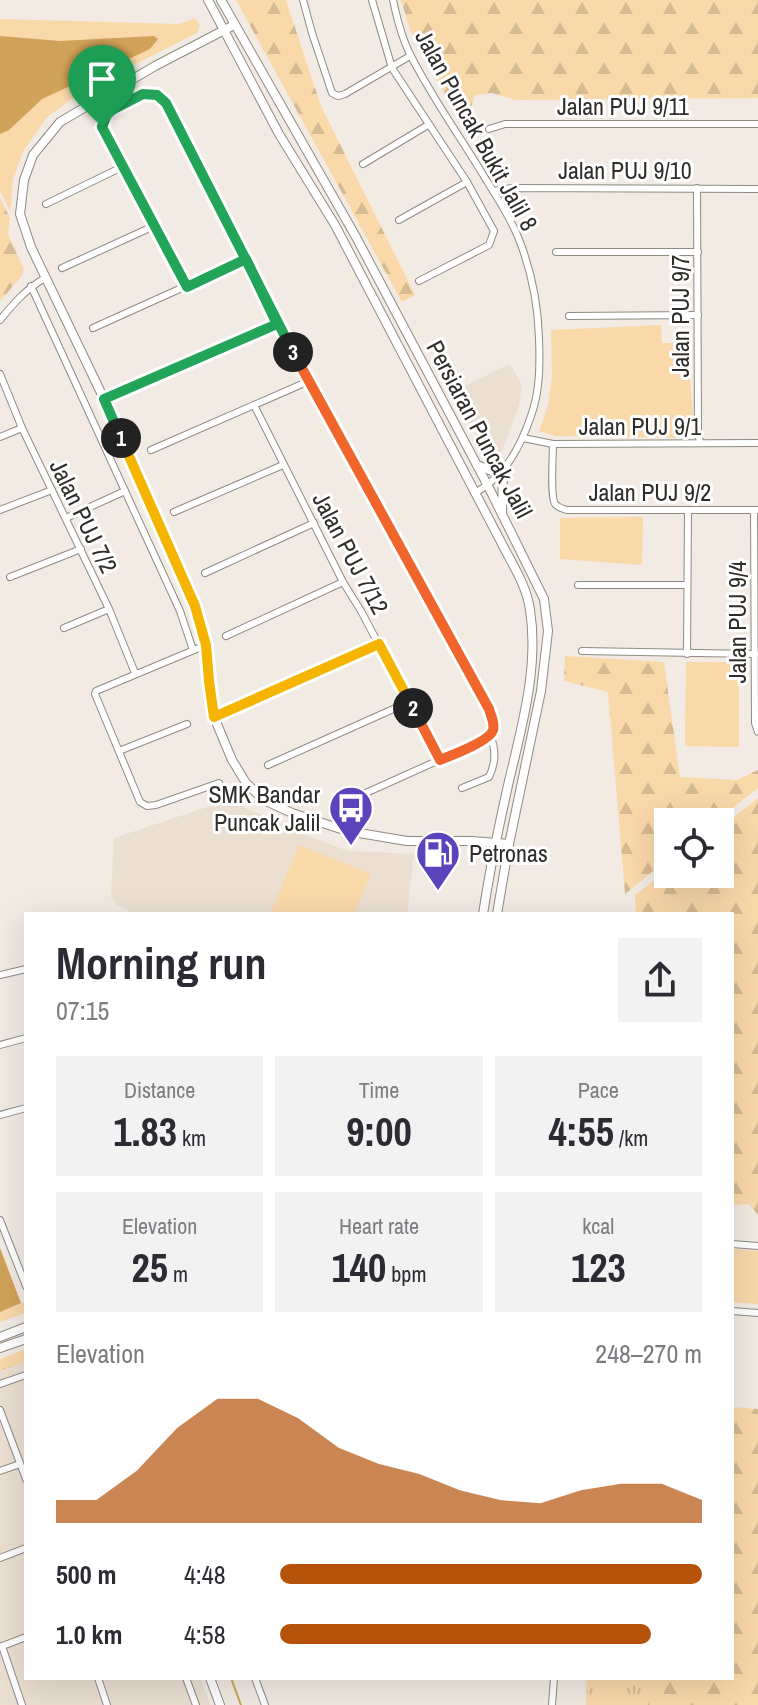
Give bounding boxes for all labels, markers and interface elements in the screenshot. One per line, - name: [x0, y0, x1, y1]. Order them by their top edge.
- street label: Jalan Puncak Bukit Jalil 8: [408, 24, 546, 236]
- pin: [68, 45, 136, 127]
- icon: arrive: [80, 57, 124, 101]
- street label: Jalan PUJ 9/11: [557, 90, 689, 122]
- street label: Jalan PUJ 9/10: [558, 154, 692, 186]
- street label: Jalan PUJ 9/7: [664, 255, 696, 377]
- pin: 3: [273, 332, 313, 372]
- street label: Persiaran Puncak Jalil: [420, 335, 540, 523]
- text: 3: [288, 337, 298, 367]
- street label: Jalan PUJ 9/1: [579, 410, 701, 442]
- pin: 1: [101, 418, 141, 458]
- text: 1: [116, 423, 126, 453]
- street label: Jalan PUJ 7/2: [43, 454, 125, 578]
- street label: Jalan PUJ 9/2: [589, 476, 711, 508]
- street label: Jalan PUJ 7/12: [306, 487, 396, 619]
- street label: Jalan PUJ 9/4: [721, 561, 753, 683]
- pin: 2: [393, 688, 433, 728]
- text: 2: [408, 693, 418, 723]
- place label: SMK Bandar Puncak Jalil: [208, 778, 320, 838]
- bus stop icon: SMK Bandar Puncak Jalil: [327, 784, 375, 847]
- map controls: [654, 808, 734, 888]
- button: locate: [654, 808, 734, 888]
- fuel station icon: Petronas: [414, 829, 462, 892]
- place label: Petronas: [469, 837, 548, 869]
- text: Morning run: [56, 933, 266, 993]
- button: share: [618, 938, 702, 1022]
- text: 07:15: [56, 993, 109, 1028]
- text: Distance: [124, 1075, 195, 1105]
- text: Time: [359, 1075, 399, 1105]
- text: Pace: [578, 1075, 619, 1105]
- text: 1.83: [113, 1105, 177, 1158]
- text: 9:00: [346, 1105, 412, 1158]
- text: 4:55: [548, 1105, 614, 1158]
- text: km: [177, 1123, 206, 1153]
- text: /km: [614, 1123, 648, 1153]
- text: Elevation: [122, 1211, 197, 1241]
- text: Heart rate: [339, 1211, 419, 1241]
- text: kcal: [582, 1211, 614, 1241]
- text: 25: [131, 1241, 168, 1294]
- text: 140: [332, 1241, 386, 1294]
- text: 123: [571, 1241, 626, 1294]
- text: m: [168, 1259, 188, 1289]
- text: bpm: [386, 1259, 426, 1289]
- text: Elevation: [56, 1336, 145, 1371]
- text: 248–270 m: [595, 1336, 702, 1371]
- text: 500 m: [56, 1557, 116, 1592]
- text: 4:48: [184, 1557, 226, 1592]
- text: 1.0 km: [56, 1617, 122, 1652]
- text: 4:58: [184, 1617, 226, 1652]

